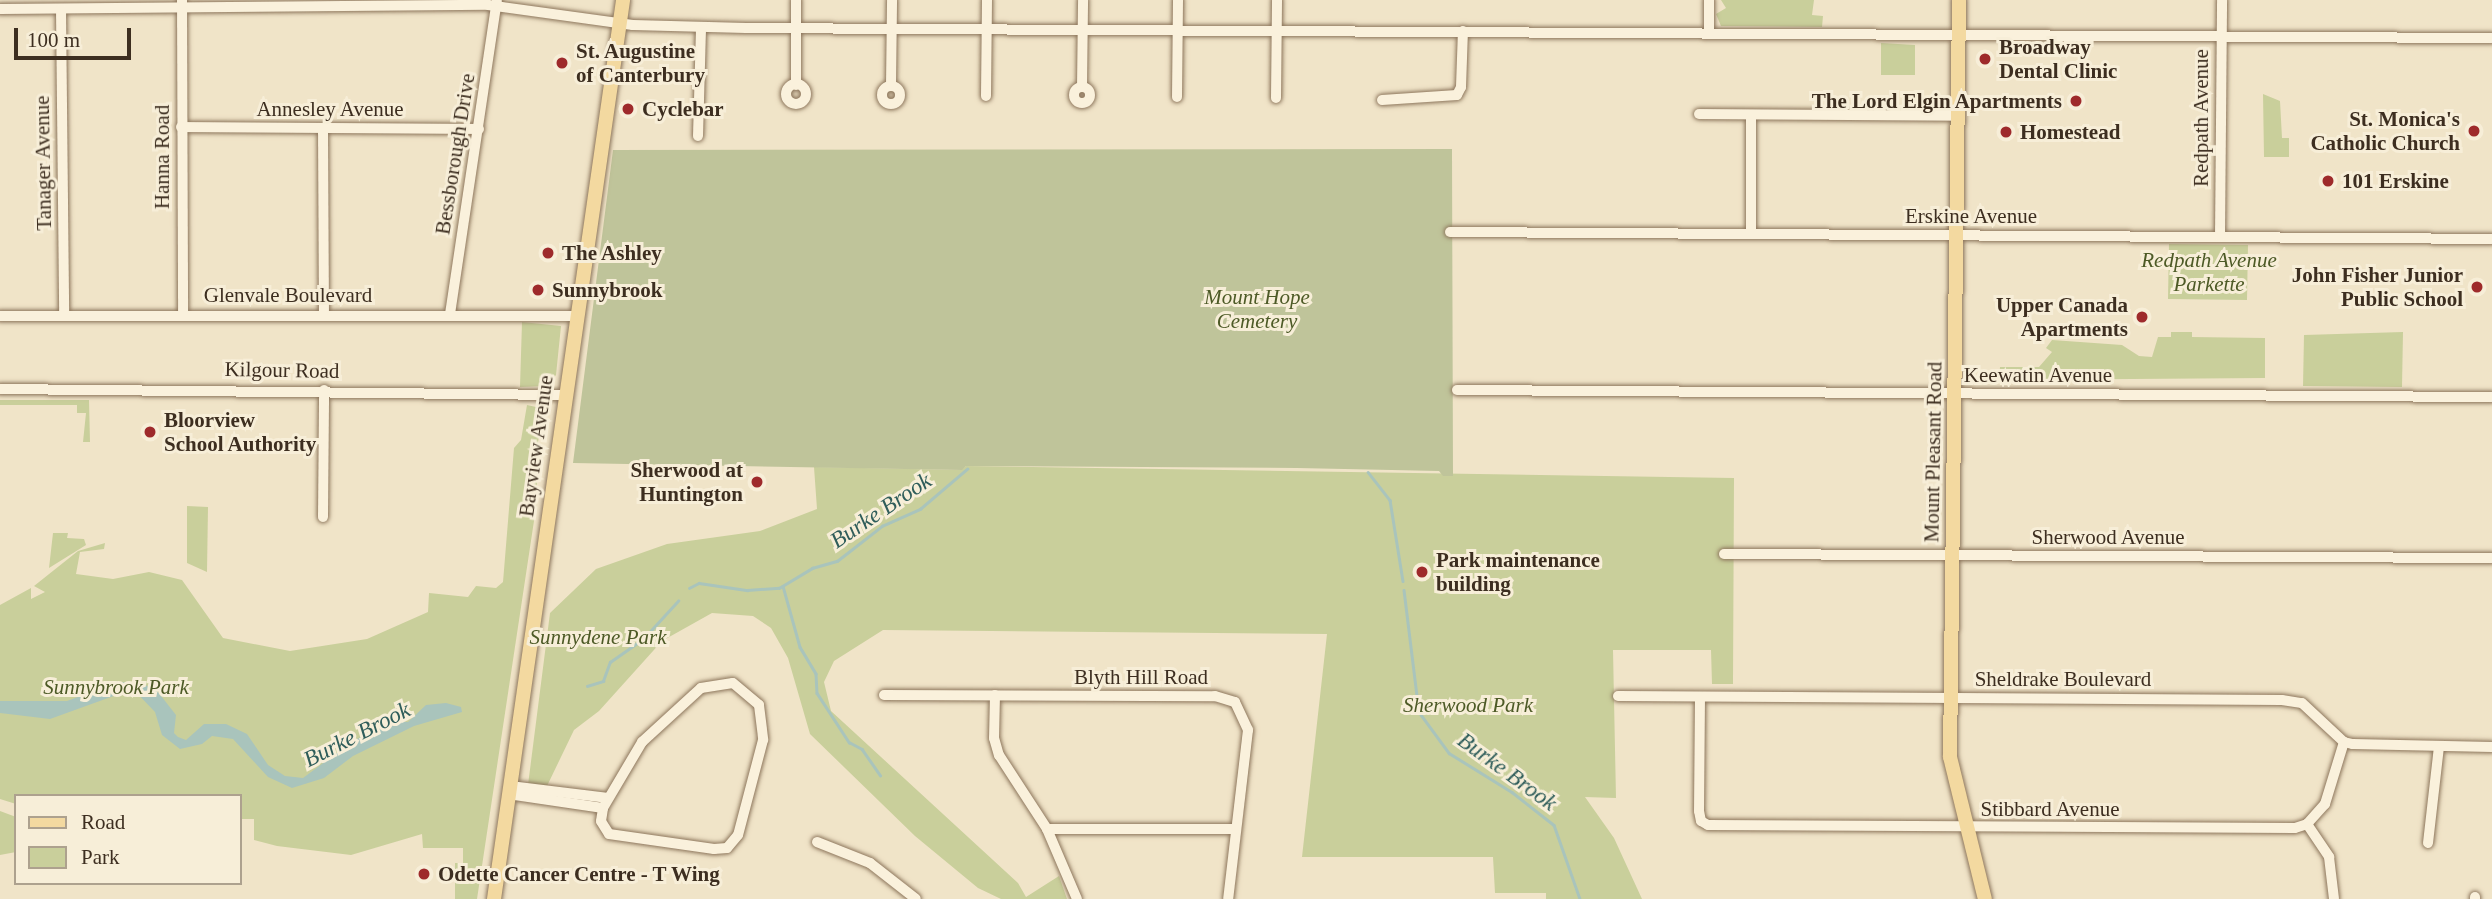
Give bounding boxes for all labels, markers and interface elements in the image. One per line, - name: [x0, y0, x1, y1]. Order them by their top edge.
- scale bar: [18, 14, 135, 58]
- text: 100 m: [27, 28, 80, 52]
- place label: Broadway Dental Clinic: [1999, 34, 2117, 84]
- place label: St. Augustine of Canterbury: [576, 38, 705, 88]
- street label: Redpath Avenue: [2188, 49, 2214, 187]
- marker: Broadway Dental Clinic: [1977, 51, 1993, 67]
- marker: St. Augustine of Canterbury: [554, 55, 570, 71]
- street label: Bessborough Drive: [430, 72, 480, 236]
- place label: The Lord Elgin Apartments: [1811, 88, 2062, 114]
- marker: The Lord Elgin Apartments: [2068, 93, 2084, 109]
- street label: Tanager Avenue: [29, 95, 57, 231]
- street label: Annesley Avenue: [256, 96, 404, 122]
- place label: Cyclebar: [642, 96, 724, 122]
- marker: Cyclebar: [620, 101, 636, 117]
- street label: Hanna Road: [149, 105, 175, 209]
- place label: St. Monica's Catholic Church: [2310, 106, 2460, 156]
- place label: Homestead: [2020, 119, 2120, 145]
- marker: St. Monica's Catholic Church: [2466, 123, 2482, 139]
- marker: Homestead: [1998, 124, 2014, 140]
- place label: 101 Erskine: [2342, 168, 2449, 194]
- marker: 101 Erskine: [2320, 173, 2336, 189]
- street label: Erskine Avenue: [1904, 203, 2038, 229]
- place label: The Ashley: [562, 240, 663, 266]
- marker: The Ashley: [540, 245, 556, 261]
- park label: Redpath Avenue Parkette: [2141, 247, 2277, 297]
- place label: John Fisher Junior Public School: [2291, 262, 2463, 312]
- place label: Sunnybrook: [552, 277, 663, 303]
- marker: John Fisher Junior Public School: [2469, 279, 2485, 295]
- street label: Glenvale Boulevard: [204, 282, 372, 308]
- marker: Sunnybrook: [530, 282, 546, 298]
- park label: Mount Hope Cemetery: [1204, 284, 1310, 334]
- place label: Upper Canada Apartments: [1996, 292, 2128, 342]
- marker: Upper Canada Apartments: [2134, 309, 2150, 325]
- street label: Kilgour Road: [224, 356, 340, 384]
- street label: Mount Pleasant Road: [1919, 361, 1947, 543]
- street label: Keewatin Avenue: [1963, 362, 2113, 388]
- street label: Bayview Avenue: [514, 373, 558, 519]
- place label: Bloorview School Authority: [164, 407, 317, 457]
- marker: Bloorview School Authority: [142, 424, 158, 440]
- place label: Sherwood at Huntington: [630, 457, 743, 507]
- water label: Burke Brook: [825, 467, 937, 555]
- marker: Sherwood at Huntington: [749, 474, 765, 490]
- street label: Sherwood Avenue: [2031, 524, 2185, 550]
- place label: Park maintenance building: [1436, 547, 1600, 597]
- marker: Park maintenance building: [1414, 564, 1430, 580]
- park label: Sunnydene Park: [529, 624, 667, 650]
- street label: Blyth Hill Road: [1074, 664, 1208, 690]
- street label: Sheldrake Boulevard: [1975, 666, 2151, 692]
- park label: Sunnybrook Park: [43, 674, 189, 700]
- park label: Sherwood Park: [1403, 692, 1533, 718]
- water label: Burke Brook: [299, 696, 415, 774]
- water label: Burke Brook: [1452, 727, 1562, 817]
- legend: [14, 794, 242, 885]
- street label: Stibbard Avenue: [1980, 796, 2120, 822]
- text: Road: [81, 810, 125, 834]
- text: Park: [81, 845, 120, 869]
- place label: Odette Cancer Centre - T Wing: [438, 861, 721, 887]
- marker: Odette Cancer Centre - T Wing: [416, 866, 432, 882]

